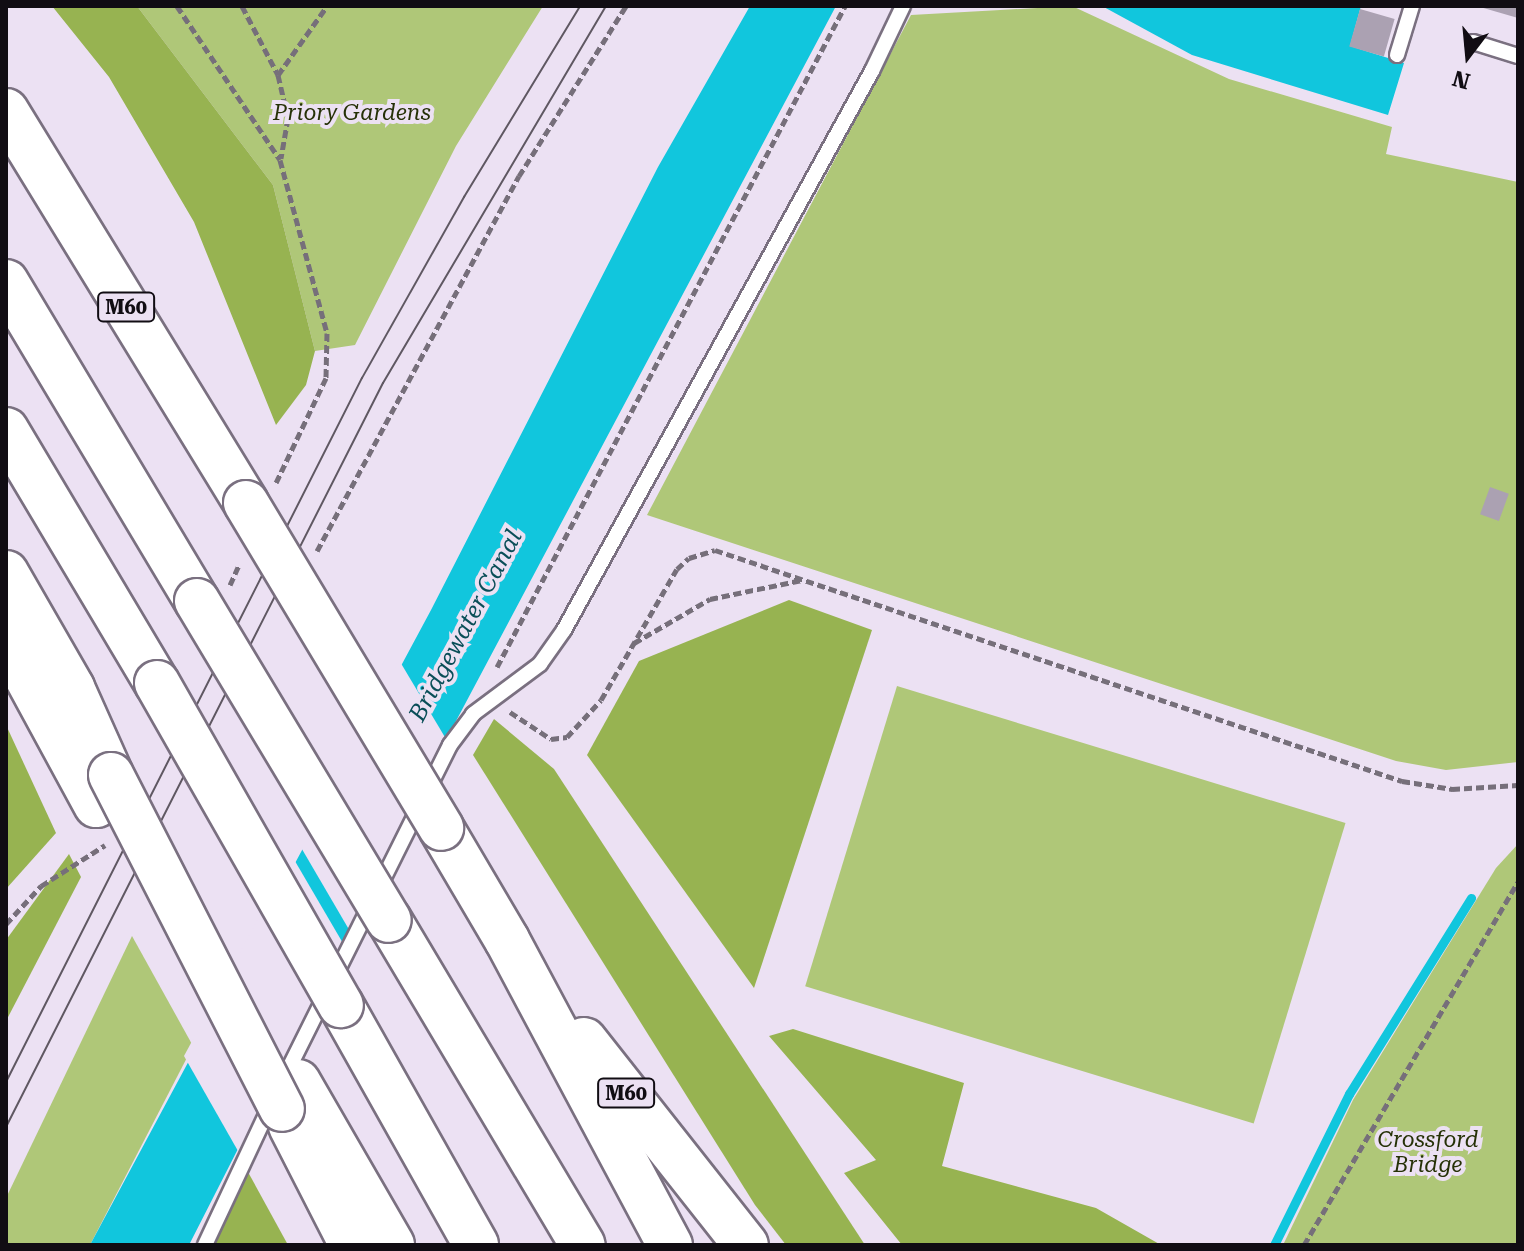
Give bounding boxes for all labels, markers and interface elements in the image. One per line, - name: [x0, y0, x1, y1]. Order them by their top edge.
- north arrow: [1428, 16, 1508, 96]
- text: N: [1450, 65, 1473, 94]
- park label: Priory Gardens: [273, 100, 431, 126]
- road number: M60: [96, 291, 156, 323]
- water label: Bridgewater Canal: [403, 525, 529, 727]
- road number: M60: [596, 1077, 656, 1109]
- park label: Crossford Bridge: [1378, 1126, 1478, 1178]

